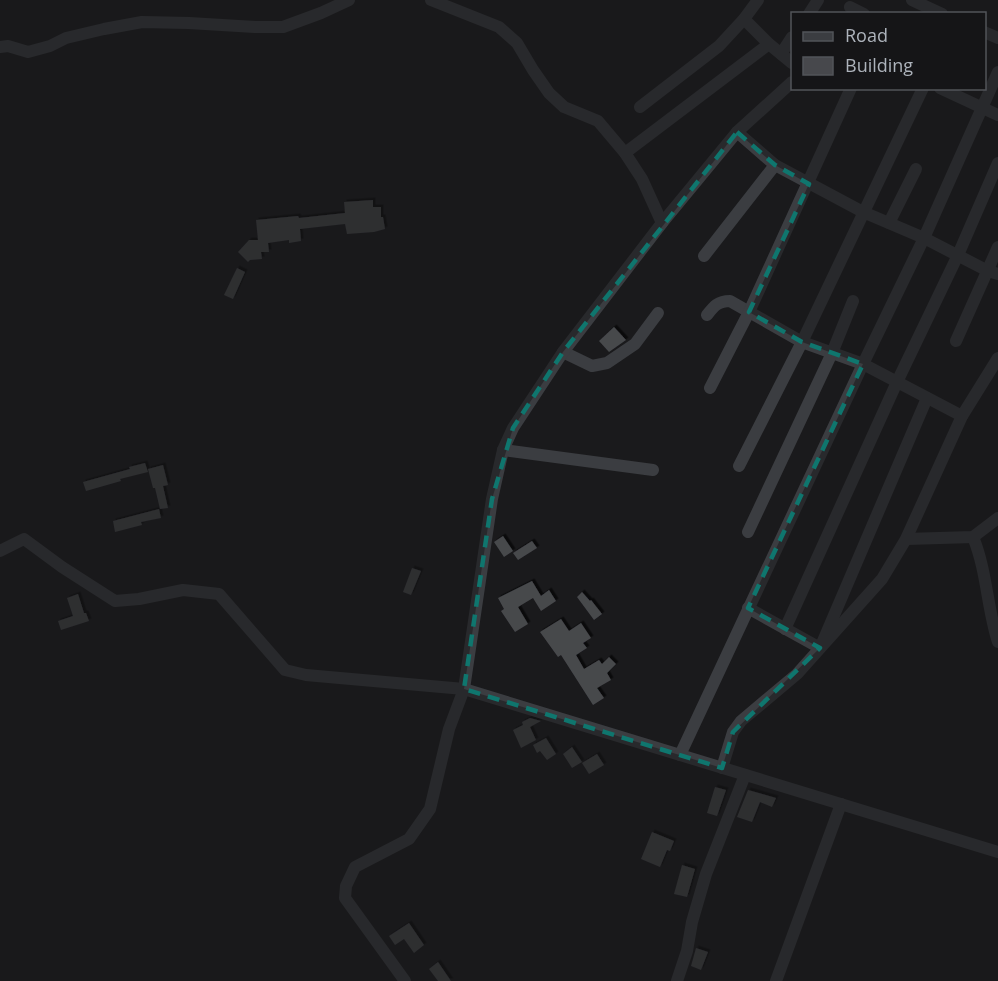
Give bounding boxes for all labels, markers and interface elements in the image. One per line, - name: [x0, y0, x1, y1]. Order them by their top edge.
- legend: [791, 12, 986, 90]
- text: Road: [845, 23, 888, 47]
- text: Building: [845, 53, 913, 77]

